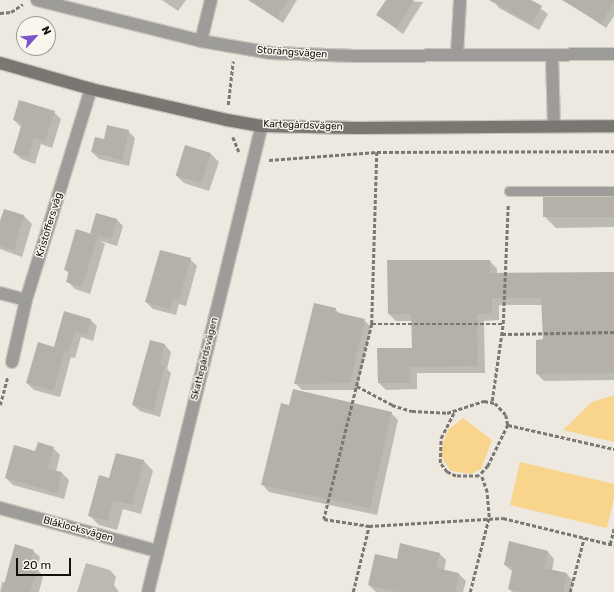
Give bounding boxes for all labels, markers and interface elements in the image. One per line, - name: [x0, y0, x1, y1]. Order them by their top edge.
- north arrow: [16, 16, 56, 56]
- text: N: [39, 24, 54, 37]
- street label: Storängsvägen: [256, 45, 328, 61]
- street label: Kartegårdsvägen: [263, 119, 343, 133]
- street label: Kristoffers väg: [34, 191, 66, 259]
- street label: Skattegårdsvägen: [189, 316, 221, 402]
- street label: Blåklocksvägen: [42, 515, 114, 545]
- scale bar: [18, 550, 73, 576]
- text: 20 m: [23, 558, 51, 572]

